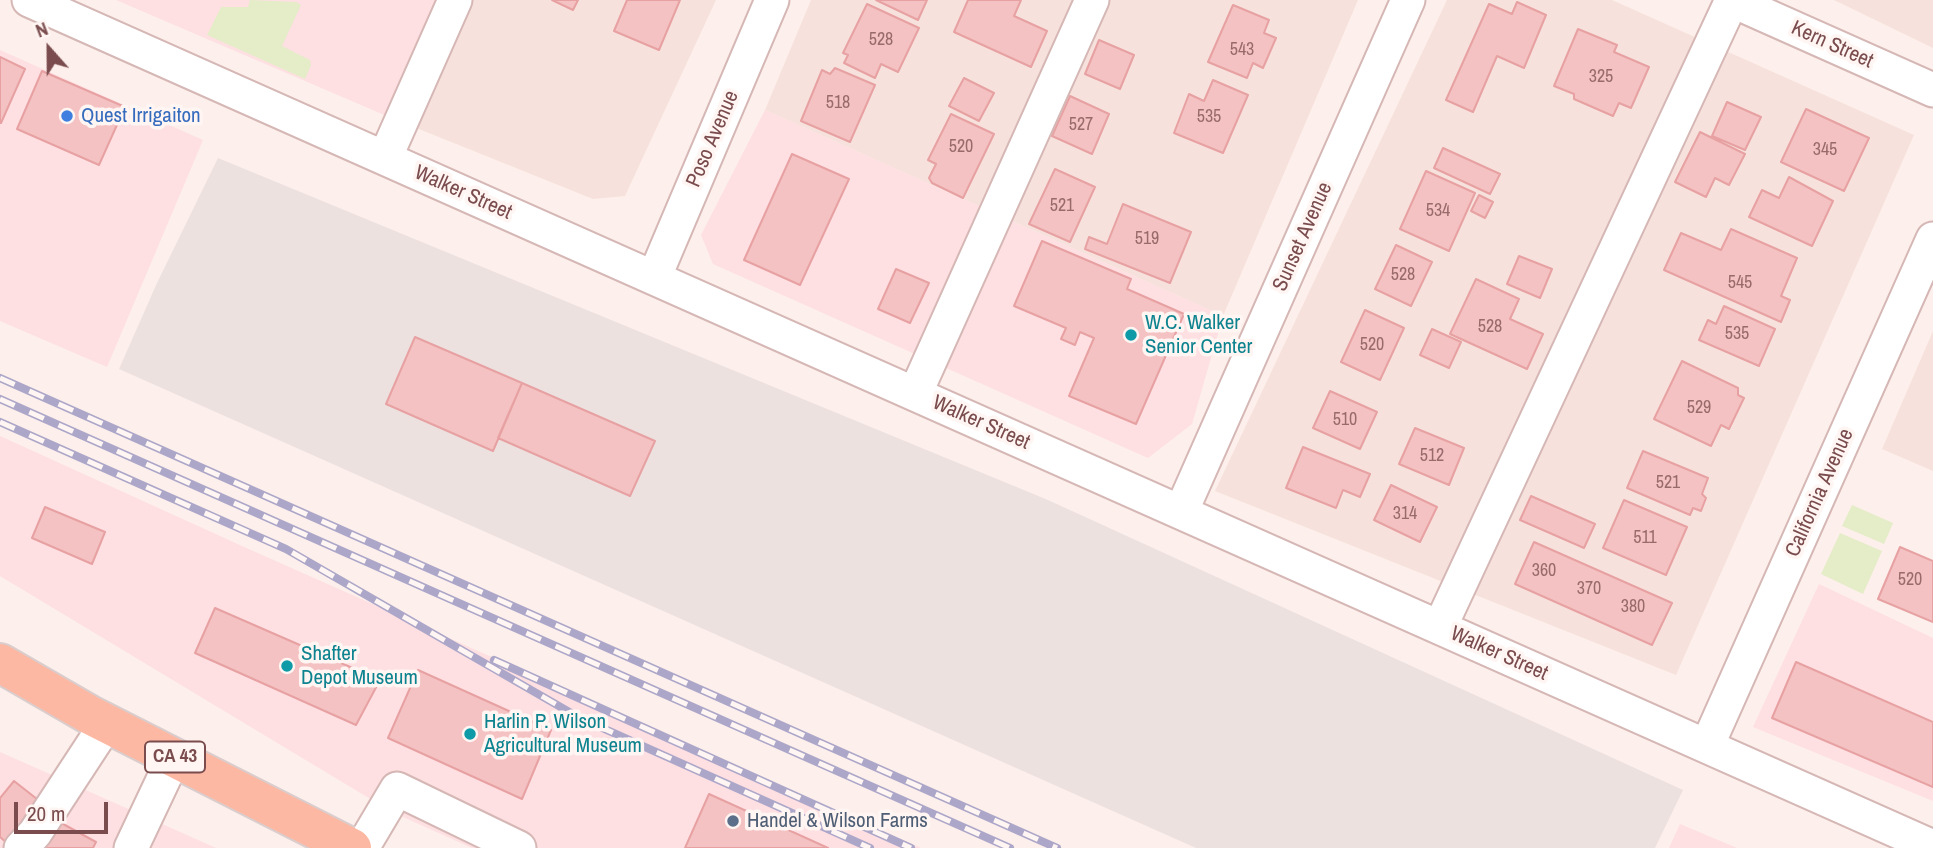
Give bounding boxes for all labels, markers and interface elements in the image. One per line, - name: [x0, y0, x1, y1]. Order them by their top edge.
- north arrow: [14, 14, 84, 84]
- text: N: [32, 15, 51, 44]
- street label: Kern Street: [1787, 16, 1877, 74]
- house number: 528: [869, 29, 893, 51]
- house number: 543: [1230, 39, 1254, 61]
- house number: 325: [1589, 66, 1613, 88]
- street label: Poso Avenue: [681, 87, 745, 191]
- house number: 518: [826, 92, 850, 114]
- place label: Quest Irrigaiton: [81, 103, 201, 129]
- house number: 535: [1197, 106, 1221, 128]
- marker: Quest Irrigaiton: [59, 108, 75, 124]
- house number: 527: [1069, 114, 1093, 136]
- house number: 520: [949, 136, 973, 158]
- house number: 345: [1813, 139, 1837, 161]
- street label: Walker Street: [411, 160, 515, 226]
- street label: Sunset Avenue: [1268, 179, 1338, 295]
- house number: 521: [1050, 195, 1074, 217]
- house number: 534: [1426, 200, 1450, 222]
- house number: 519: [1135, 228, 1159, 250]
- house number: 528: [1391, 264, 1415, 286]
- house number: 545: [1728, 272, 1752, 294]
- place label: W.C. Walker Senior Center: [1145, 310, 1252, 360]
- house number: 528: [1478, 316, 1502, 338]
- house number: 535: [1725, 323, 1749, 345]
- marker: W.C. Walker Senior Center: [1123, 327, 1139, 343]
- house number: 520: [1360, 334, 1384, 356]
- street label: Walker Street: [929, 390, 1033, 456]
- house number: 529: [1687, 397, 1711, 419]
- house number: 510: [1333, 409, 1357, 431]
- street label: California Avenue: [1781, 425, 1859, 561]
- house number: 512: [1420, 445, 1444, 467]
- house number: 521: [1656, 472, 1680, 494]
- house number: 314: [1393, 503, 1417, 525]
- house number: 511: [1633, 527, 1657, 549]
- house number: 360: [1532, 560, 1556, 582]
- house number: 520: [1898, 569, 1922, 591]
- house number: 370: [1577, 578, 1601, 600]
- house number: 380: [1621, 596, 1645, 618]
- street label: Walker Street: [1447, 621, 1551, 687]
- place label: Shafter Depot Museum: [301, 641, 418, 691]
- marker: Shafter Depot Museum: [279, 658, 295, 674]
- place label: Harlin P. Wilson Agricultural Museum: [484, 709, 642, 759]
- marker: Harlin P. Wilson Agricultural Museum: [462, 726, 478, 742]
- road number: CA 43: [145, 742, 205, 772]
- scale bar: [18, 788, 112, 832]
- text: 20 m: [27, 799, 65, 828]
- place label: Handel & Wilson Farms: [747, 808, 928, 834]
- marker: Handel & Wilson Farms: [725, 813, 741, 829]

